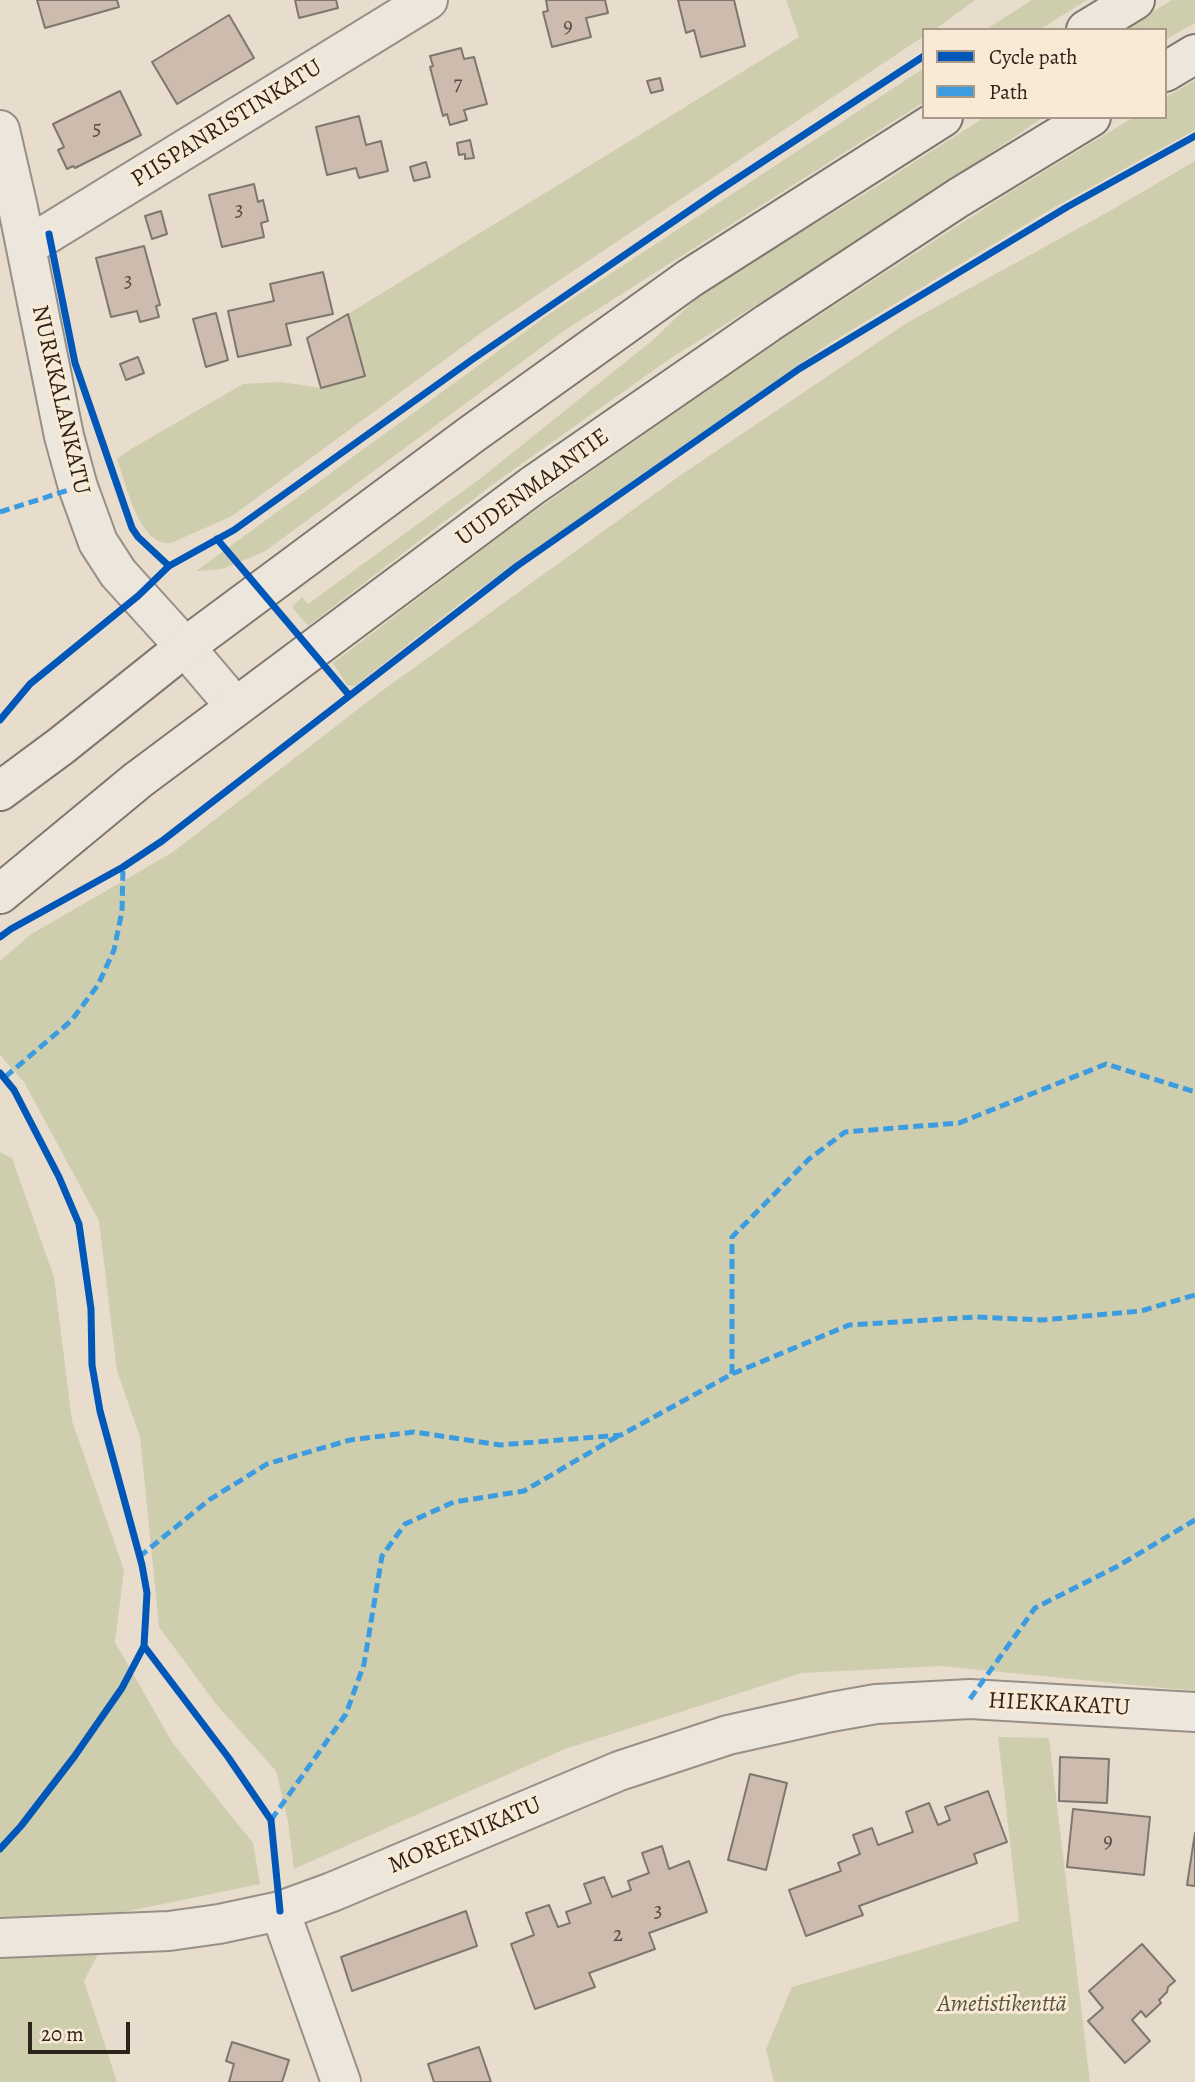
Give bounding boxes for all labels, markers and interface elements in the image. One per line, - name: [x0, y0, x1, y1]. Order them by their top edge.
- house number: 9: [563, 14, 573, 40]
- legend: [922, 28, 1167, 119]
- text: Cycle path: [989, 43, 1078, 71]
- street label: PIISPANRISTINKATU: [126, 54, 328, 194]
- house number: 7: [454, 72, 462, 98]
- text: Path: [989, 78, 1028, 106]
- house number: 5: [92, 117, 102, 143]
- house number: 3: [235, 198, 243, 224]
- house number: 3: [124, 269, 132, 295]
- street label: NURKKALANKATU: [24, 302, 96, 498]
- street label: UUDENMAANTIE: [451, 423, 615, 553]
- street label: HIEKKAKATU: [987, 1687, 1131, 1723]
- street label: MOREENIKATU: [384, 1791, 546, 1881]
- house number: 9: [1103, 1829, 1113, 1855]
- house number: 3: [654, 1899, 662, 1925]
- house number: 2: [613, 1923, 623, 1949]
- park label: Ametistikenttä: [938, 1991, 1066, 2019]
- scale bar: [32, 2008, 133, 2052]
- text: 20 m: [41, 2020, 84, 2048]

